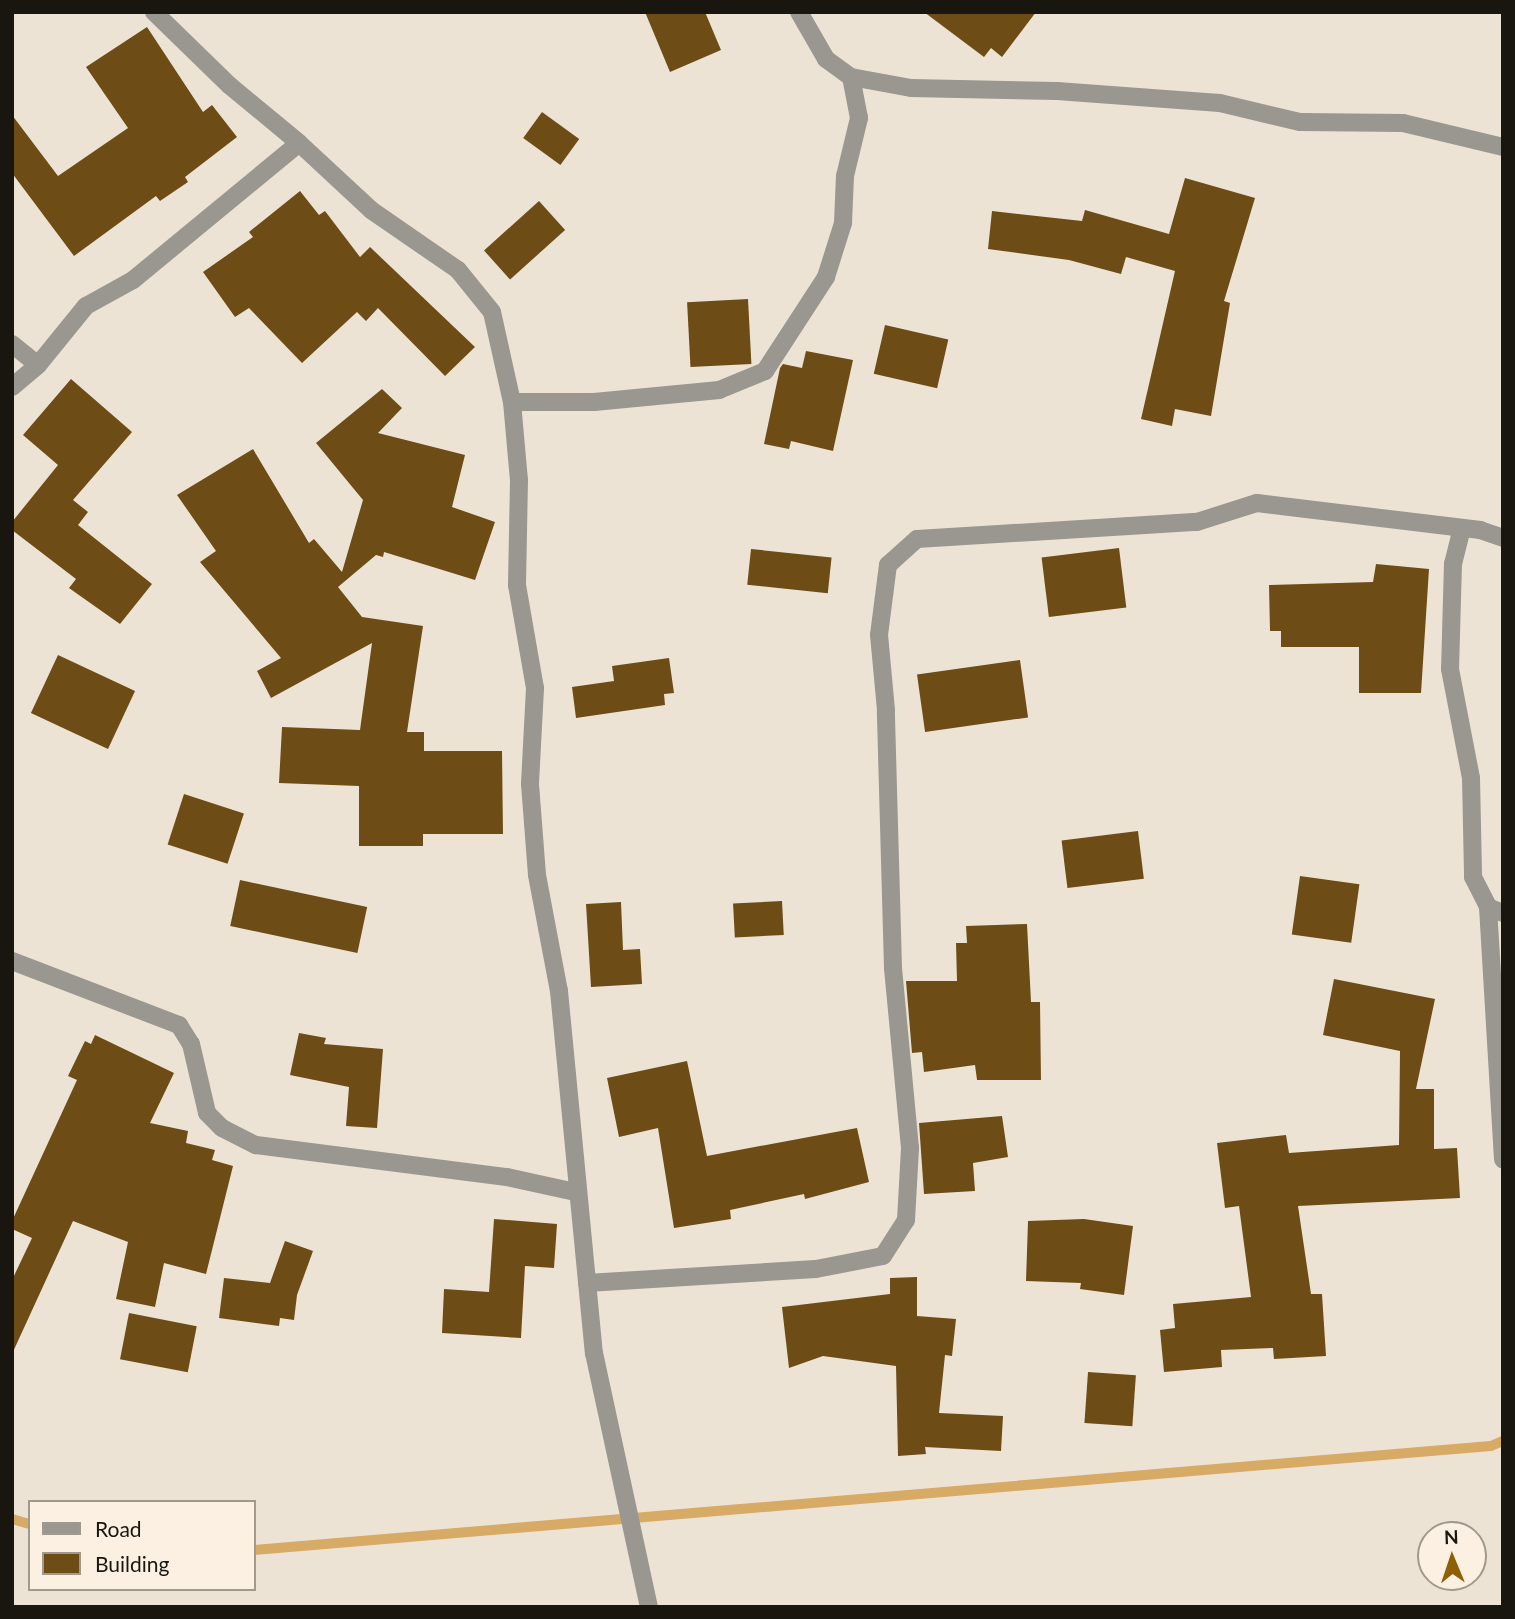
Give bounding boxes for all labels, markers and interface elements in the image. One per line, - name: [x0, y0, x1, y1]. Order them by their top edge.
- legend: [28, 1500, 256, 1591]
- text: Road: [95, 1516, 142, 1541]
- north arrow: [1417, 1521, 1487, 1591]
- text: N: [1444, 1525, 1459, 1548]
- text: Building: [95, 1551, 170, 1576]

